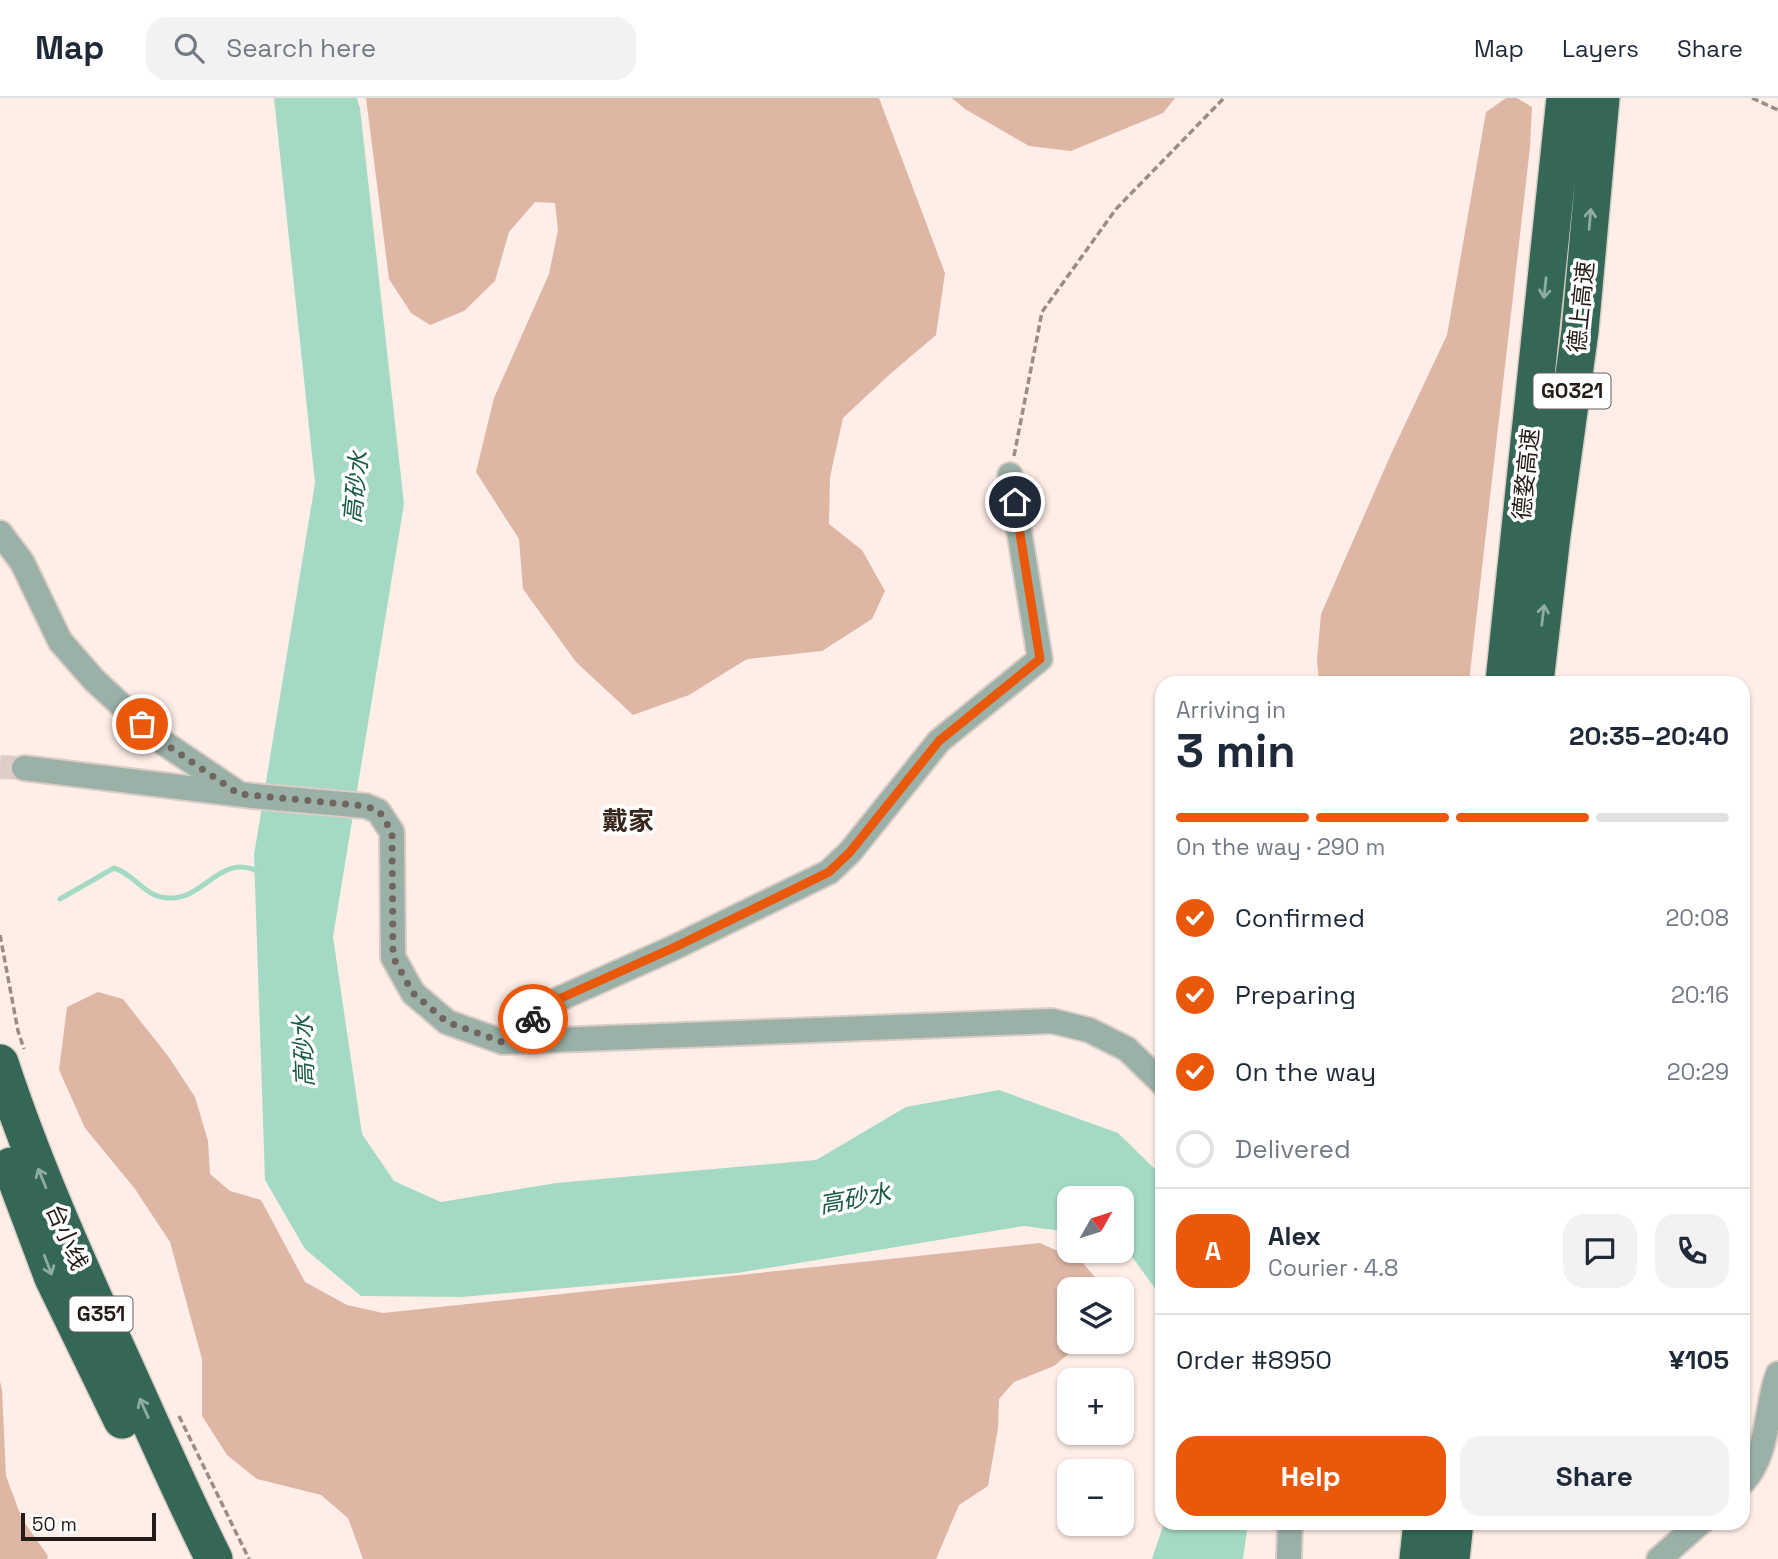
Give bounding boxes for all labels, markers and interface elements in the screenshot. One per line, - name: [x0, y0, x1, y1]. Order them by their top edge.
- search box: [146, 17, 636, 80]
- text: Map: [35, 27, 104, 69]
- icon: search: [170, 29, 208, 67]
- text: Search here: [226, 31, 376, 65]
- text: Map: [1474, 33, 1524, 64]
- text: Layers: [1562, 33, 1639, 64]
- text: Share: [1677, 33, 1743, 64]
- one-way arrow: [1584, 208, 1597, 230]
- street label: 德上高速: [1561, 260, 1601, 354]
- one-way arrow: [1539, 276, 1552, 299]
- road number: G0321: [1534, 374, 1610, 408]
- street label: 德婺高速: [1506, 427, 1546, 521]
- water label: 高砂水: [336, 449, 375, 524]
- pin: [985, 472, 1045, 532]
- icon: home: [996, 483, 1034, 521]
- one-way arrow: [1536, 604, 1549, 627]
- pin: [112, 694, 172, 754]
- text: Arriving in: [1176, 695, 1286, 725]
- icon: bag: [123, 705, 161, 743]
- text: 20:35–20:40: [1569, 719, 1729, 753]
- text: 3 min: [1176, 722, 1296, 780]
- district label: 戴家: [602, 804, 654, 838]
- text: On the way · 290 m: [1176, 832, 1385, 862]
- icon: check: [1176, 899, 1214, 937]
- text: Confirmed: [1235, 901, 1365, 935]
- text: 20:08: [1665, 903, 1729, 933]
- icon: check: [1176, 976, 1214, 1014]
- text: Preparing: [1235, 978, 1356, 1012]
- text: 20:16: [1671, 980, 1729, 1010]
- courier: [498, 984, 568, 1054]
- icon: bike: [514, 1000, 552, 1038]
- water label: 高砂水: [287, 1013, 320, 1088]
- icon: check: [1176, 1053, 1214, 1091]
- text: On the way: [1235, 1055, 1376, 1089]
- text: 20:29: [1667, 1057, 1729, 1087]
- text: Delivered: [1235, 1132, 1351, 1166]
- one-way arrow: [34, 1168, 47, 1189]
- water label: 高砂水: [817, 1177, 894, 1220]
- north arrow: [1057, 1186, 1134, 1264]
- map controls: [1057, 1186, 1134, 1536]
- street label: 台小线: [39, 1199, 95, 1275]
- button: chat: [1563, 1214, 1637, 1288]
- button: phone: [1655, 1214, 1729, 1288]
- text: Alex: [1268, 1219, 1321, 1253]
- text: A: [1205, 1234, 1221, 1268]
- text: Courier · 4.8: [1268, 1253, 1398, 1283]
- one-way arrow: [43, 1254, 56, 1276]
- button: layers: [1057, 1277, 1134, 1354]
- road number: G351: [70, 1296, 132, 1332]
- text: Order #8950: [1176, 1343, 1332, 1377]
- text: ¥105: [1669, 1343, 1729, 1377]
- button: +: [1057, 1368, 1134, 1445]
- one-way arrow: [137, 1398, 150, 1420]
- button: Help: [1176, 1436, 1446, 1516]
- button: Share: [1460, 1436, 1729, 1516]
- button: −: [1057, 1459, 1134, 1536]
- scale bar: [21, 1510, 156, 1542]
- text: 50 m: [32, 1512, 77, 1537]

